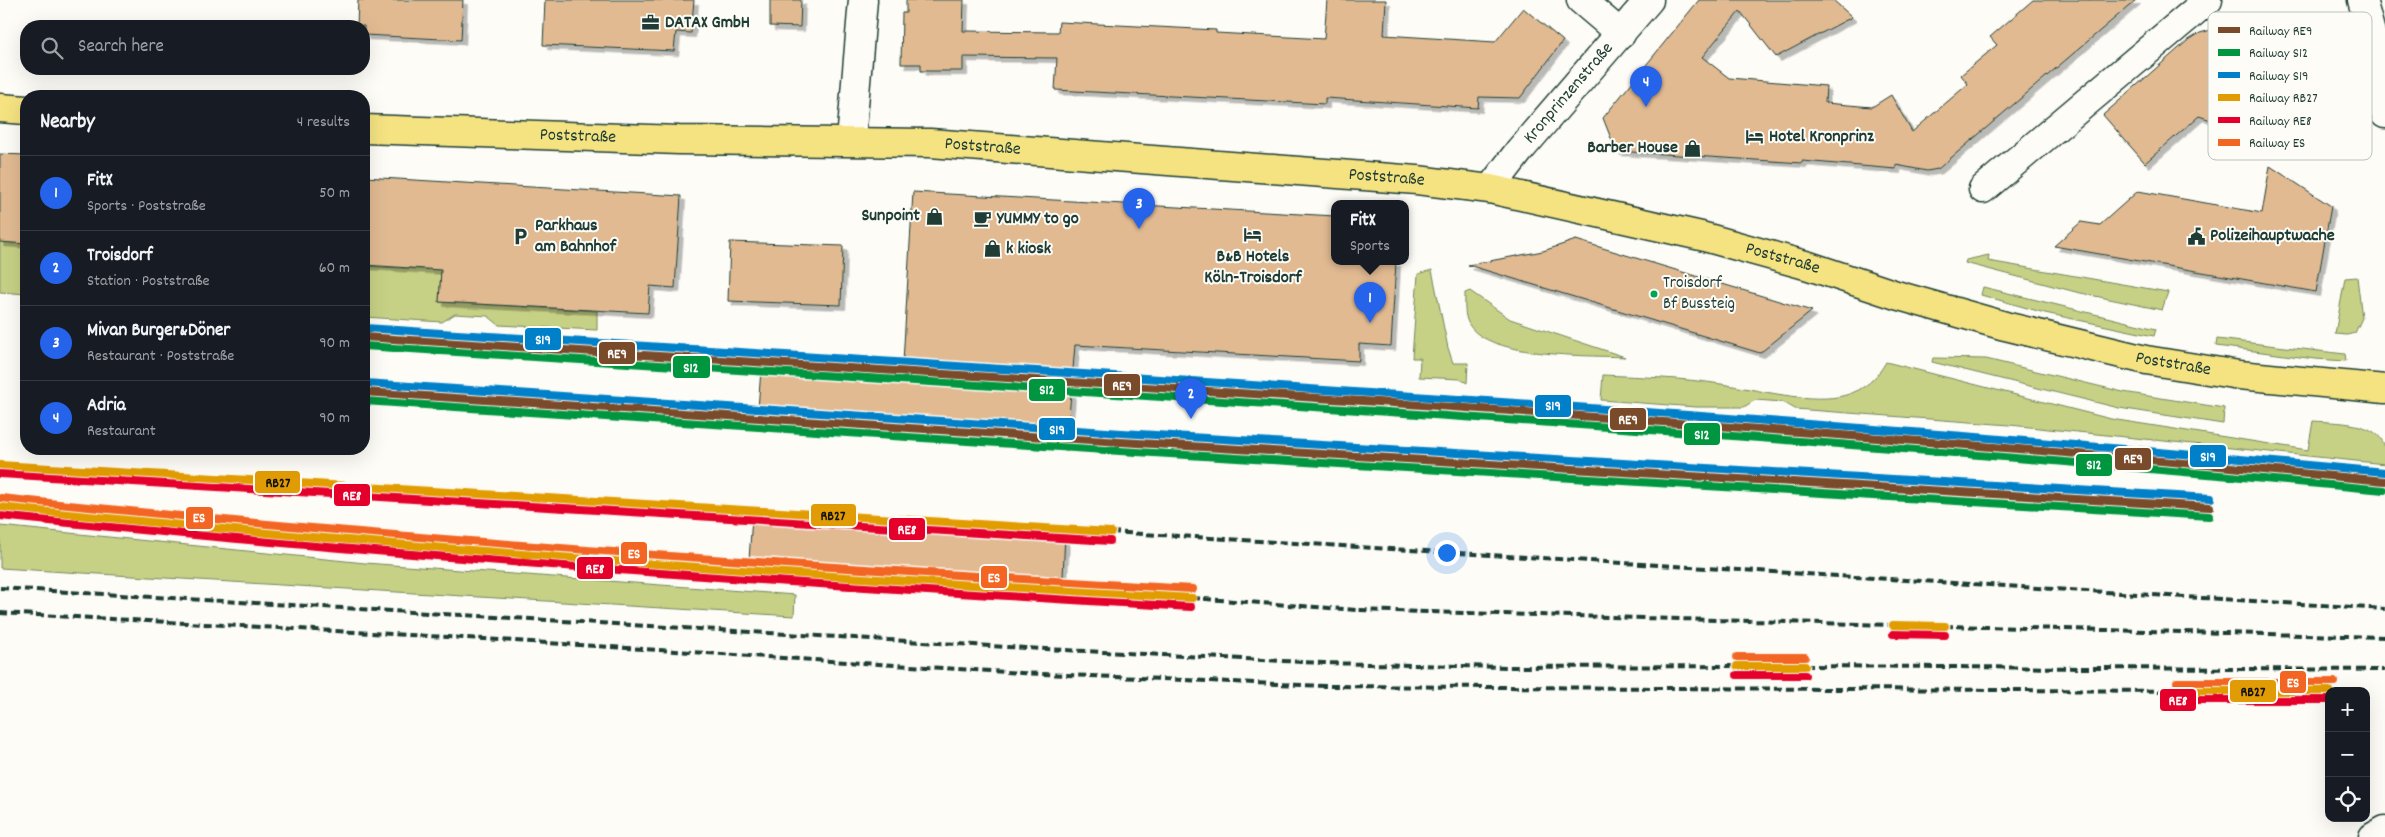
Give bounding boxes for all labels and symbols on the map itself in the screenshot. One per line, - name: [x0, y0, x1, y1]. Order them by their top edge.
- place label: DATAX GmbH: [665, 11, 750, 36]
- legend: [2208, 12, 2372, 160]
- office icon: DATAX GmbH: [641, 13, 661, 33]
- text: Railway RE9: [2249, 22, 2312, 42]
- street label: Kronprinzenstraße: [1518, 37, 1620, 150]
- text: Railway S12: [2249, 44, 2308, 64]
- pin: 4: [1630, 66, 1662, 107]
- text: Railway S19: [2249, 67, 2308, 87]
- text: Railway RB27: [2249, 89, 2318, 109]
- text: Railway RE8: [2249, 112, 2312, 132]
- street label: Poststraße: [539, 123, 617, 150]
- place label: Hotel Kronprinz: [1769, 125, 1874, 150]
- hotel icon: Hotel Kronprinz: [1745, 127, 1765, 147]
- street label: Poststraße: [944, 132, 1022, 162]
- text: Railway ES: [2249, 134, 2305, 154]
- place label: Barber House: [1587, 136, 1678, 161]
- shop icon: Barber House: [1682, 138, 1702, 158]
- street label: Poststraße: [1347, 162, 1426, 193]
- pin: 3: [1123, 188, 1155, 229]
- place label: Sunpoint: [861, 204, 920, 229]
- shop icon: Sunpoint: [924, 206, 944, 226]
- place label: YUMMY to go: [996, 207, 1079, 232]
- cafe icon: YUMMY to go: [973, 209, 993, 229]
- place label: Parkhaus am Bahnhof: [535, 214, 618, 260]
- hotel icon: B&B Hotels Köln-Troisdorf: [1243, 224, 1263, 244]
- place label: Polizeihauptwache: [2210, 224, 2335, 249]
- parking icon: Parkhaus am Bahnhof: [511, 226, 531, 246]
- public building icon: Polizeihauptwache: [2186, 226, 2206, 246]
- street label: Poststraße: [1742, 236, 1823, 281]
- place label: k kiosk: [1006, 237, 1052, 262]
- shop icon: k kiosk: [982, 239, 1002, 259]
- place label: B&B Hotels Köln-Troisdorf: [1204, 245, 1303, 291]
- place label: Troisdorf Bf Bussteig: [1663, 272, 1735, 317]
- pin: 1: [1354, 282, 1386, 323]
- marker: Troisdorf Bf Bussteig: [1649, 289, 1659, 299]
- line badge: S19: [524, 327, 562, 351]
- text: S19: [535, 331, 551, 351]
- line badge: RE9: [598, 341, 636, 365]
- text: RE9: [607, 345, 627, 365]
- street label: Poststraße: [2133, 345, 2213, 383]
- line badge: S12: [672, 355, 711, 379]
- text: S12: [683, 359, 699, 379]
- line badge: RE9: [1103, 373, 1141, 397]
- text: RE9: [1112, 377, 1132, 397]
- line badge: S12: [1028, 378, 1066, 402]
- pin: 2: [1175, 378, 1207, 419]
- text: S12: [1039, 381, 1055, 401]
- line badge: S19: [1534, 394, 1572, 418]
- text: S19: [1545, 397, 1561, 417]
- line badge: RE9: [1609, 407, 1647, 431]
- text: RE9: [1618, 411, 1638, 431]
- line badge: S19: [1038, 417, 1076, 441]
- text: S19: [1049, 421, 1065, 441]
- line badge: S12: [1683, 422, 1721, 446]
- text: S12: [1694, 426, 1710, 446]
- line badge: S19: [2189, 444, 2227, 468]
- line badge: RE9: [2114, 447, 2152, 471]
- text: S19: [2200, 448, 2216, 468]
- text: RE9: [2123, 450, 2143, 470]
- line badge: S12: [2075, 453, 2113, 477]
- text: S12: [2086, 456, 2102, 476]
- line badge: RB27: [254, 470, 301, 494]
- text: RB27: [266, 474, 291, 494]
- line badge: RE8: [333, 483, 371, 507]
- text: RE8: [343, 487, 362, 507]
- line badge: RB27: [810, 503, 857, 527]
- line badge: ES: [185, 506, 214, 530]
- text: RB27: [821, 507, 846, 527]
- text: ES: [193, 509, 205, 529]
- line badge: RE8: [888, 517, 926, 541]
- text: RE8: [898, 521, 917, 541]
- your location: [1434, 540, 1460, 566]
- line badge: ES: [620, 541, 648, 565]
- text: ES: [628, 545, 640, 565]
- line badge: RE8: [576, 556, 614, 580]
- text: RE8: [586, 560, 605, 580]
- line badge: ES: [980, 565, 1008, 589]
- text: ES: [988, 569, 1000, 589]
- line badge: ES: [2279, 670, 2307, 694]
- text: ES: [2287, 674, 2299, 694]
- line badge: RB27: [2229, 679, 2277, 703]
- text: RB27: [2241, 683, 2266, 703]
- line badge: RE8: [2159, 688, 2197, 712]
- text: RE8: [2169, 692, 2188, 712]

